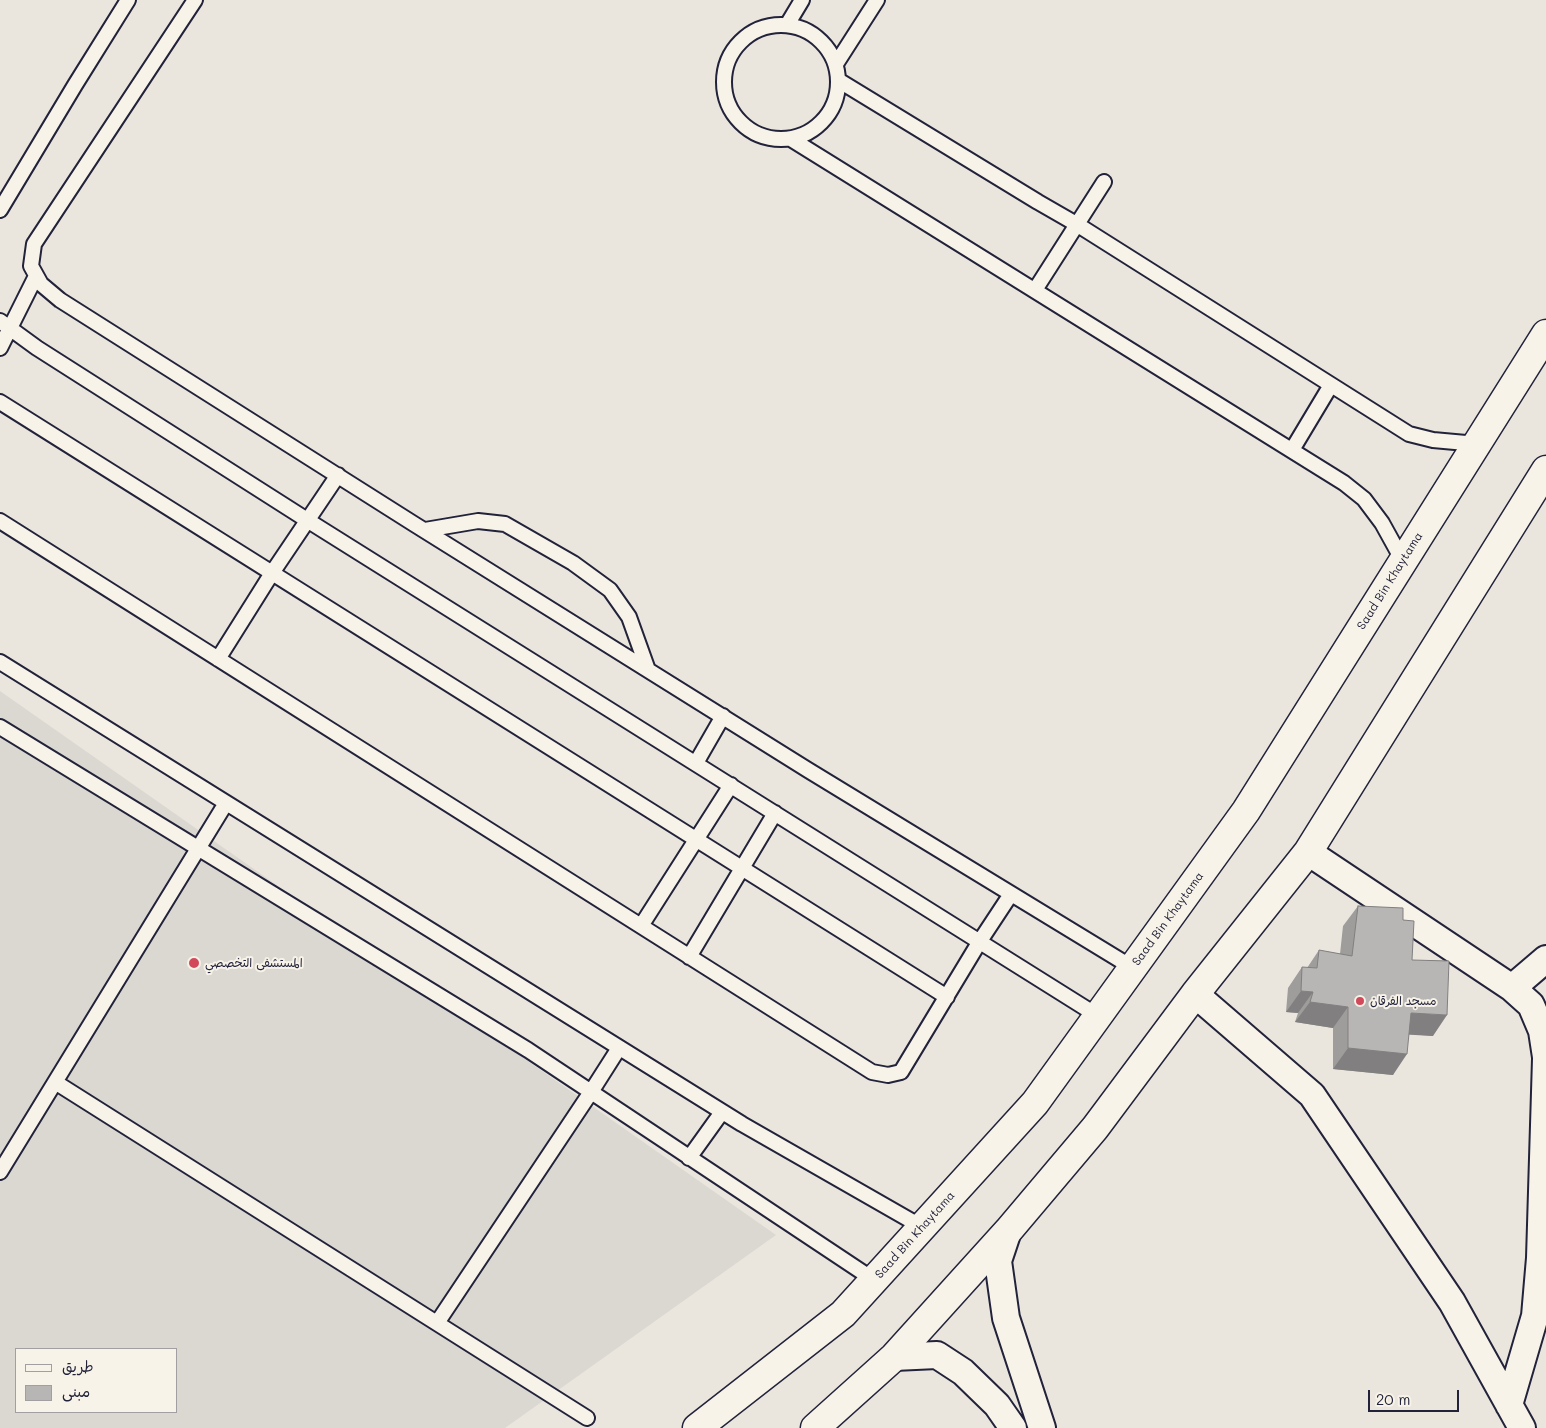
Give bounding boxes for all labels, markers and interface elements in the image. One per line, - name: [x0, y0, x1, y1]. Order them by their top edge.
- street label: Saad Bin Khaytama: [1354, 530, 1426, 632]
- street label: Saad Bin Khaytama: [1129, 869, 1207, 969]
- marker: المستشفى التخصصي: [187, 956, 201, 970]
- place label: المستشفى التخصصي: [205, 956, 303, 970]
- place label: مسجد الفرقان: [1370, 994, 1437, 1008]
- marker: مسجد الفرقان: [1354, 995, 1366, 1007]
- street label: Saad Bin Khaytama: [872, 1188, 958, 1282]
- legend: [15, 1348, 178, 1413]
- text: طريق: [62, 1356, 94, 1376]
- scale bar: [1371, 1380, 1462, 1412]
- text: مبنى: [62, 1381, 90, 1401]
- text: 20 m: [1376, 1389, 1410, 1409]

